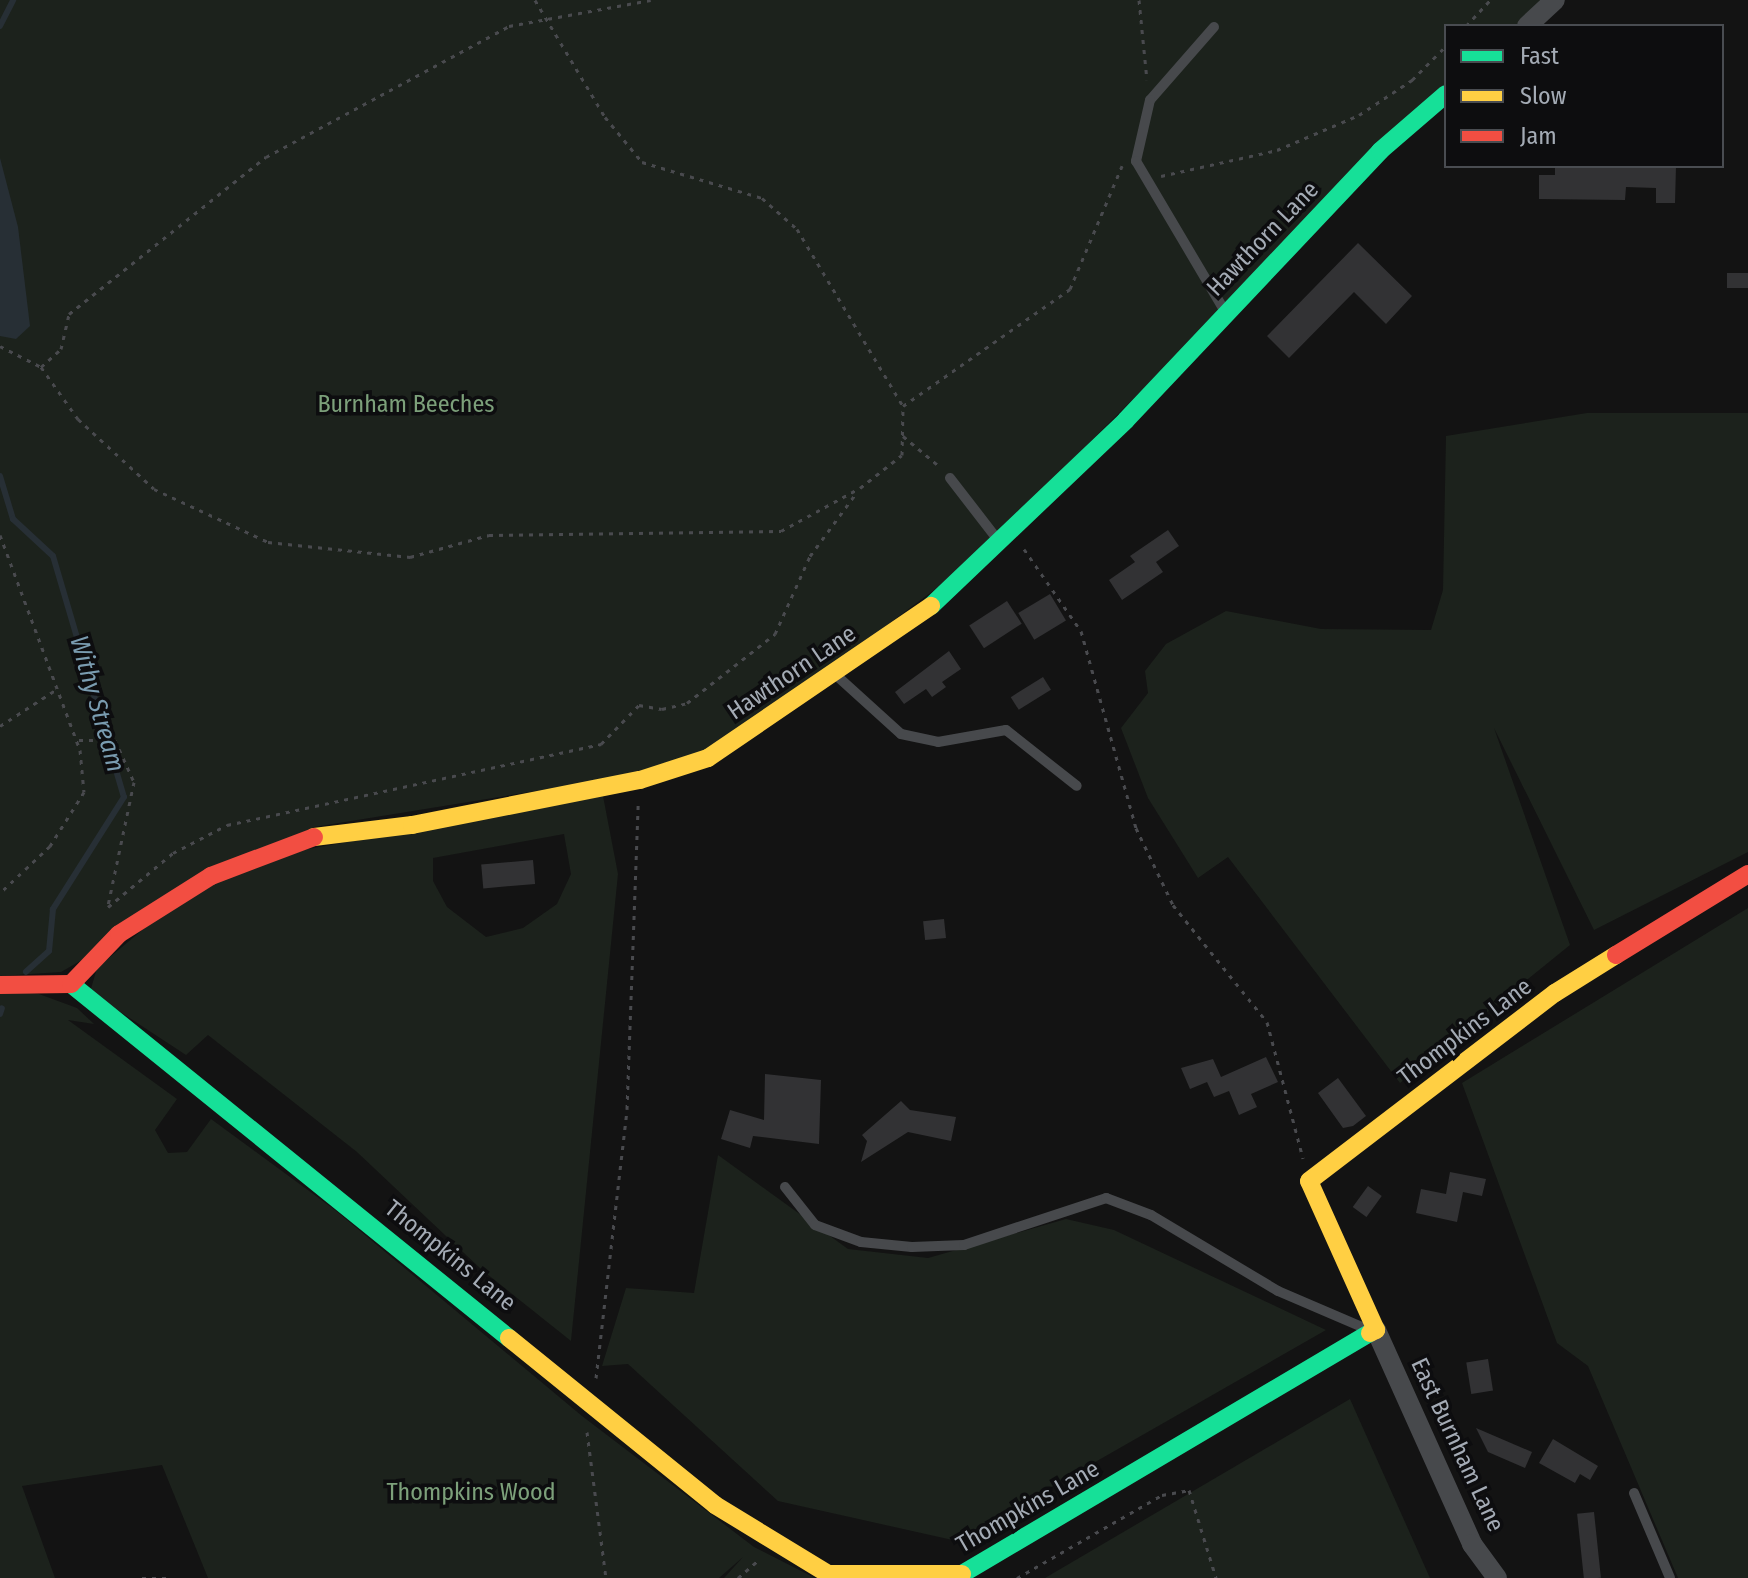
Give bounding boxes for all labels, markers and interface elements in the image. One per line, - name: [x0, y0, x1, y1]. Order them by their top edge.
- legend: [1444, 24, 1724, 168]
- text: Fast: [1520, 42, 1559, 70]
- text: Slow: [1520, 82, 1566, 110]
- text: Jam: [1520, 122, 1557, 150]
- street label: Hawthorn Lane: [1201, 176, 1325, 302]
- park label: Burnham Beeches: [317, 391, 495, 419]
- street label: Hawthorn Lane: [722, 620, 862, 726]
- water label: Withy Stream: [63, 632, 131, 776]
- street label: Thompkins Lane: [1392, 972, 1538, 1092]
- street label: Thompkins Lane: [379, 1194, 521, 1318]
- street label: East Burnham Lane: [1404, 1354, 1510, 1536]
- street label: Thompkins Lane: [951, 1455, 1105, 1559]
- park label: Thompkins Wood: [386, 1479, 556, 1507]

